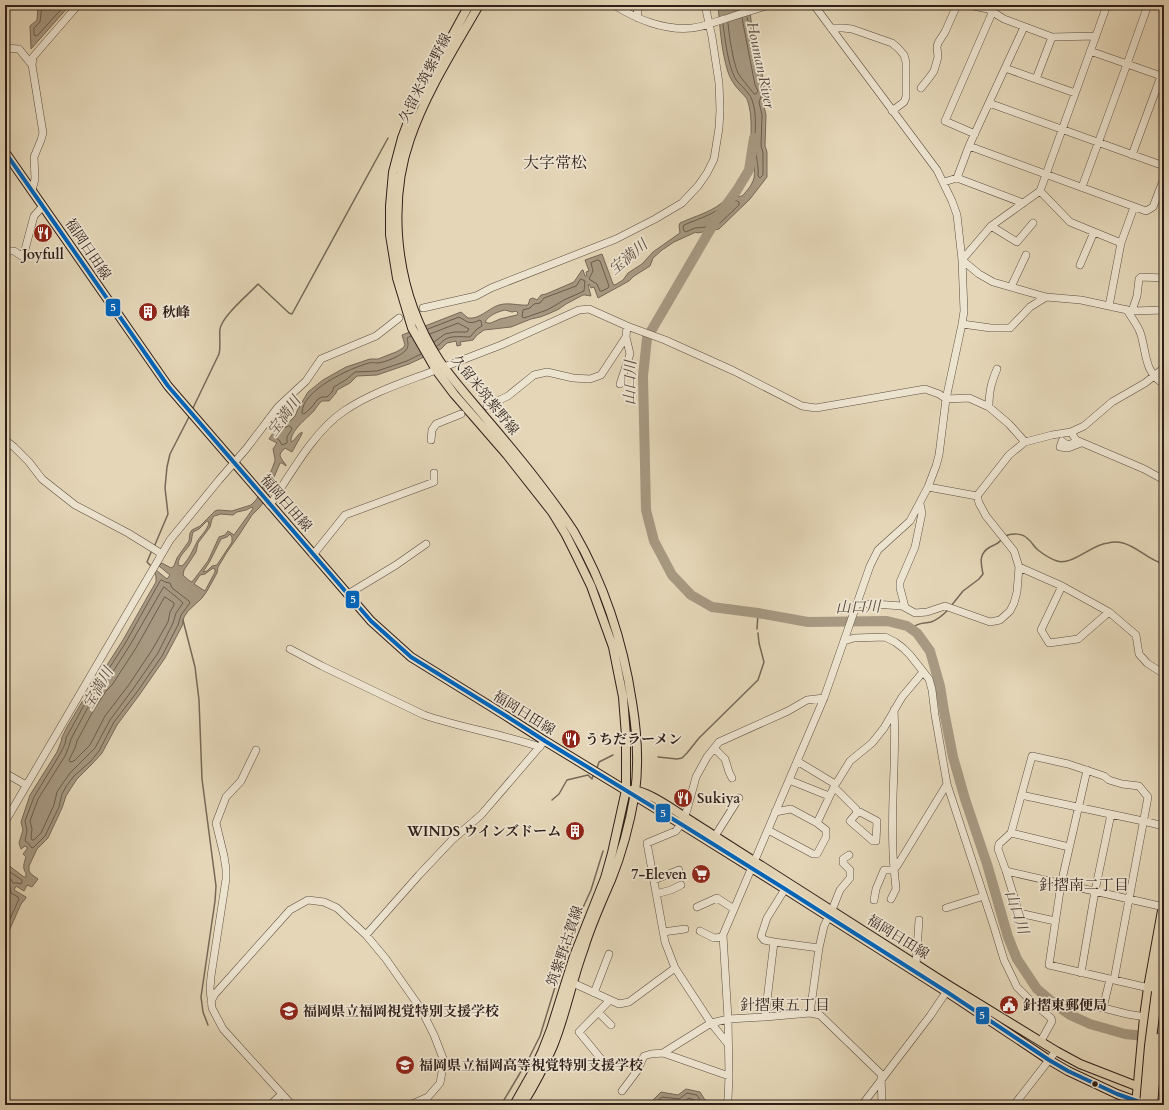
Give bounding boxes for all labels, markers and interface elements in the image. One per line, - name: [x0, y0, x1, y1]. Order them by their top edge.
- water label: Houman River: [742, 20, 780, 111]
- street label: 久留米筑紫野線: [394, 30, 456, 126]
- district label: 大字常松: [523, 152, 587, 174]
- street label: 福岡日田線: [61, 215, 115, 283]
- restaurant icon: Joyfull: [32, 222, 54, 244]
- water label: 宝満川: [604, 234, 653, 279]
- place label: Joyfull: [20, 245, 64, 264]
- line badge: 5: [105, 298, 121, 317]
- text: 5: [110, 300, 116, 315]
- building icon: 秋峰: [137, 301, 159, 323]
- place label: 秋峰: [162, 303, 190, 322]
- street label: 久留米筑紫野線: [447, 351, 523, 439]
- water label: 山口川: [620, 358, 640, 406]
- water label: 宝満川: [263, 390, 306, 440]
- street label: 福岡日田線: [256, 470, 316, 536]
- line badge: 5: [345, 590, 360, 609]
- text: 5: [350, 592, 356, 607]
- water label: 山口川: [835, 597, 883, 617]
- water label: 宝満川: [78, 662, 119, 712]
- street label: 福岡日田線: [489, 686, 559, 740]
- restaurant icon: うちだラーメン: [560, 728, 582, 750]
- place label: うちだラーメン: [585, 730, 682, 749]
- restaurant icon: Sukiya: [672, 787, 694, 809]
- place label: Sukiya: [697, 789, 740, 808]
- line badge: 5: [655, 803, 671, 823]
- text: 5: [660, 806, 666, 821]
- building icon: WINDS ウインズドーム: [564, 820, 586, 842]
- place label: WINDS ウインズドーム: [406, 822, 561, 841]
- supermarket icon: 7-Eleven: [690, 863, 712, 885]
- place label: 7-Eleven: [631, 865, 687, 884]
- district label: 針摺南二丁目: [1039, 875, 1129, 895]
- water label: 山口川: [1001, 888, 1034, 938]
- street label: 筑紫野古賀線: [542, 903, 588, 989]
- street label: 福岡日田線: [863, 910, 933, 964]
- public building icon: 針摺東郵便局: [998, 994, 1020, 1016]
- district label: 針摺東五丁目: [740, 995, 830, 1015]
- place label: 針摺東郵便局: [1023, 996, 1107, 1015]
- school or university icon: 福岡県立福岡視覚特別支援学校: [278, 1000, 300, 1022]
- place label: 福岡県立福岡視覚特別支援学校: [303, 1002, 499, 1021]
- line badge: 5: [975, 1006, 990, 1025]
- text: 5: [979, 1008, 985, 1023]
- school or university icon: 福岡県立福岡高等視覚特別支援学校: [394, 1054, 416, 1076]
- place label: 福岡県立福岡高等視覚特別支援学校: [419, 1056, 643, 1075]
- unlabelled marker: [1090, 1079, 1100, 1089]

